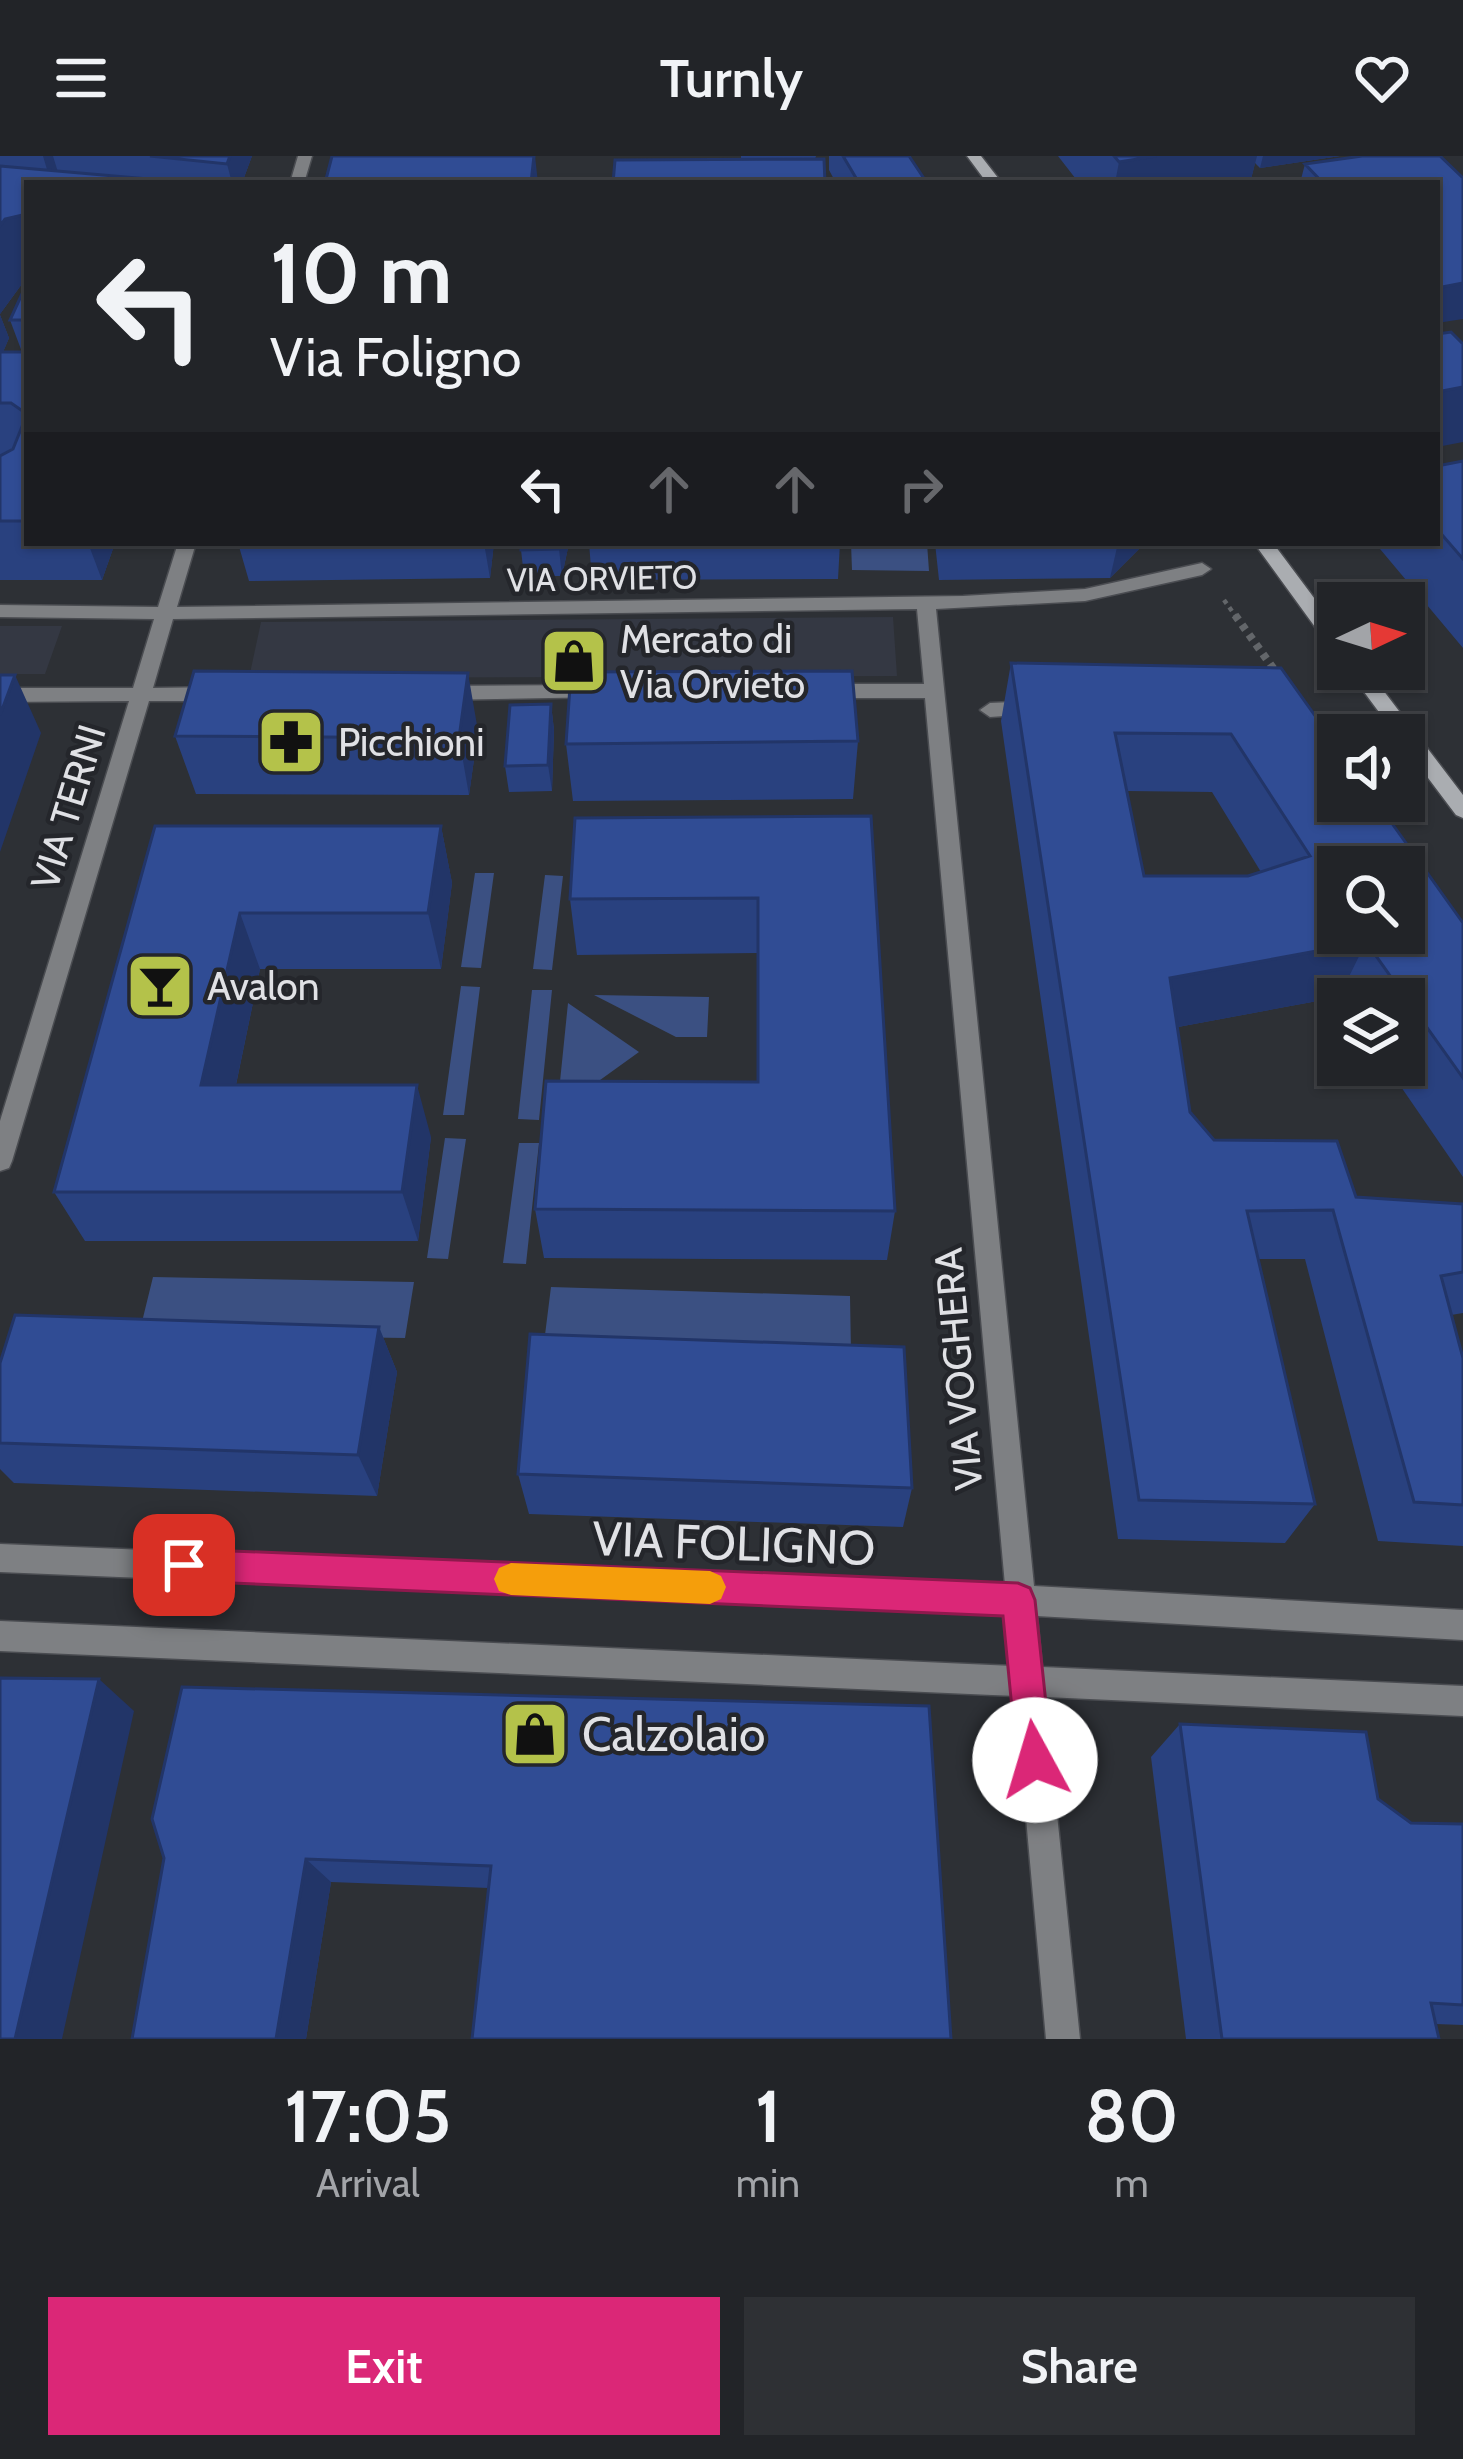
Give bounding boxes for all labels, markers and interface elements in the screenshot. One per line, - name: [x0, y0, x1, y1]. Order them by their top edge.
- icon: menu: [48, 45, 114, 111]
- text: Turnly: [660, 45, 803, 111]
- icon: heart: [1349, 45, 1415, 111]
- text: 10 m: [270, 222, 452, 324]
- icon: left: [72, 228, 228, 384]
- text: Via Foligno: [270, 324, 521, 390]
- icon: left: [510, 456, 576, 522]
- icon: ahead: [636, 456, 702, 522]
- icon: ahead: [762, 456, 828, 522]
- icon: right: [888, 456, 954, 522]
- street label: VIA ORVIETO: [506, 556, 698, 600]
- north arrow: [1317, 582, 1425, 690]
- map controls: [1317, 582, 1425, 1086]
- place label: Mercato di Via Orvieto: [620, 615, 805, 708]
- shop icon: Mercato di Via Orvieto: [539, 626, 609, 696]
- pharmacy icon: Picchioni: [256, 707, 326, 777]
- button: sound: [1317, 714, 1425, 822]
- place label: Picchioni: [338, 718, 484, 766]
- street label: VIA TERNI: [20, 719, 116, 895]
- button: search: [1317, 846, 1425, 954]
- bar icon: Avalon: [125, 951, 195, 1021]
- place label: Avalon: [207, 962, 320, 1010]
- button: layers: [1317, 978, 1425, 1086]
- street label: VIA VOGHERA: [924, 1246, 992, 1492]
- street label: VIA FOLIGNO: [592, 1509, 876, 1577]
- pin: [133, 1514, 235, 1616]
- icon: arrive: [151, 1532, 217, 1598]
- position arrow: [972, 1697, 1098, 1823]
- shop icon: Calzolaio: [500, 1699, 570, 1769]
- place label: Calzolaio: [582, 1705, 765, 1763]
- text: 17:05: [284, 2073, 451, 2160]
- text: 1: [755, 2073, 781, 2160]
- text: 80: [1084, 2073, 1179, 2160]
- text: Arrival: [316, 2159, 420, 2207]
- text: min: [736, 2159, 800, 2207]
- text: m: [1114, 2159, 1149, 2207]
- button: Exit: [48, 2297, 720, 2435]
- button: Share: [744, 2297, 1415, 2435]

